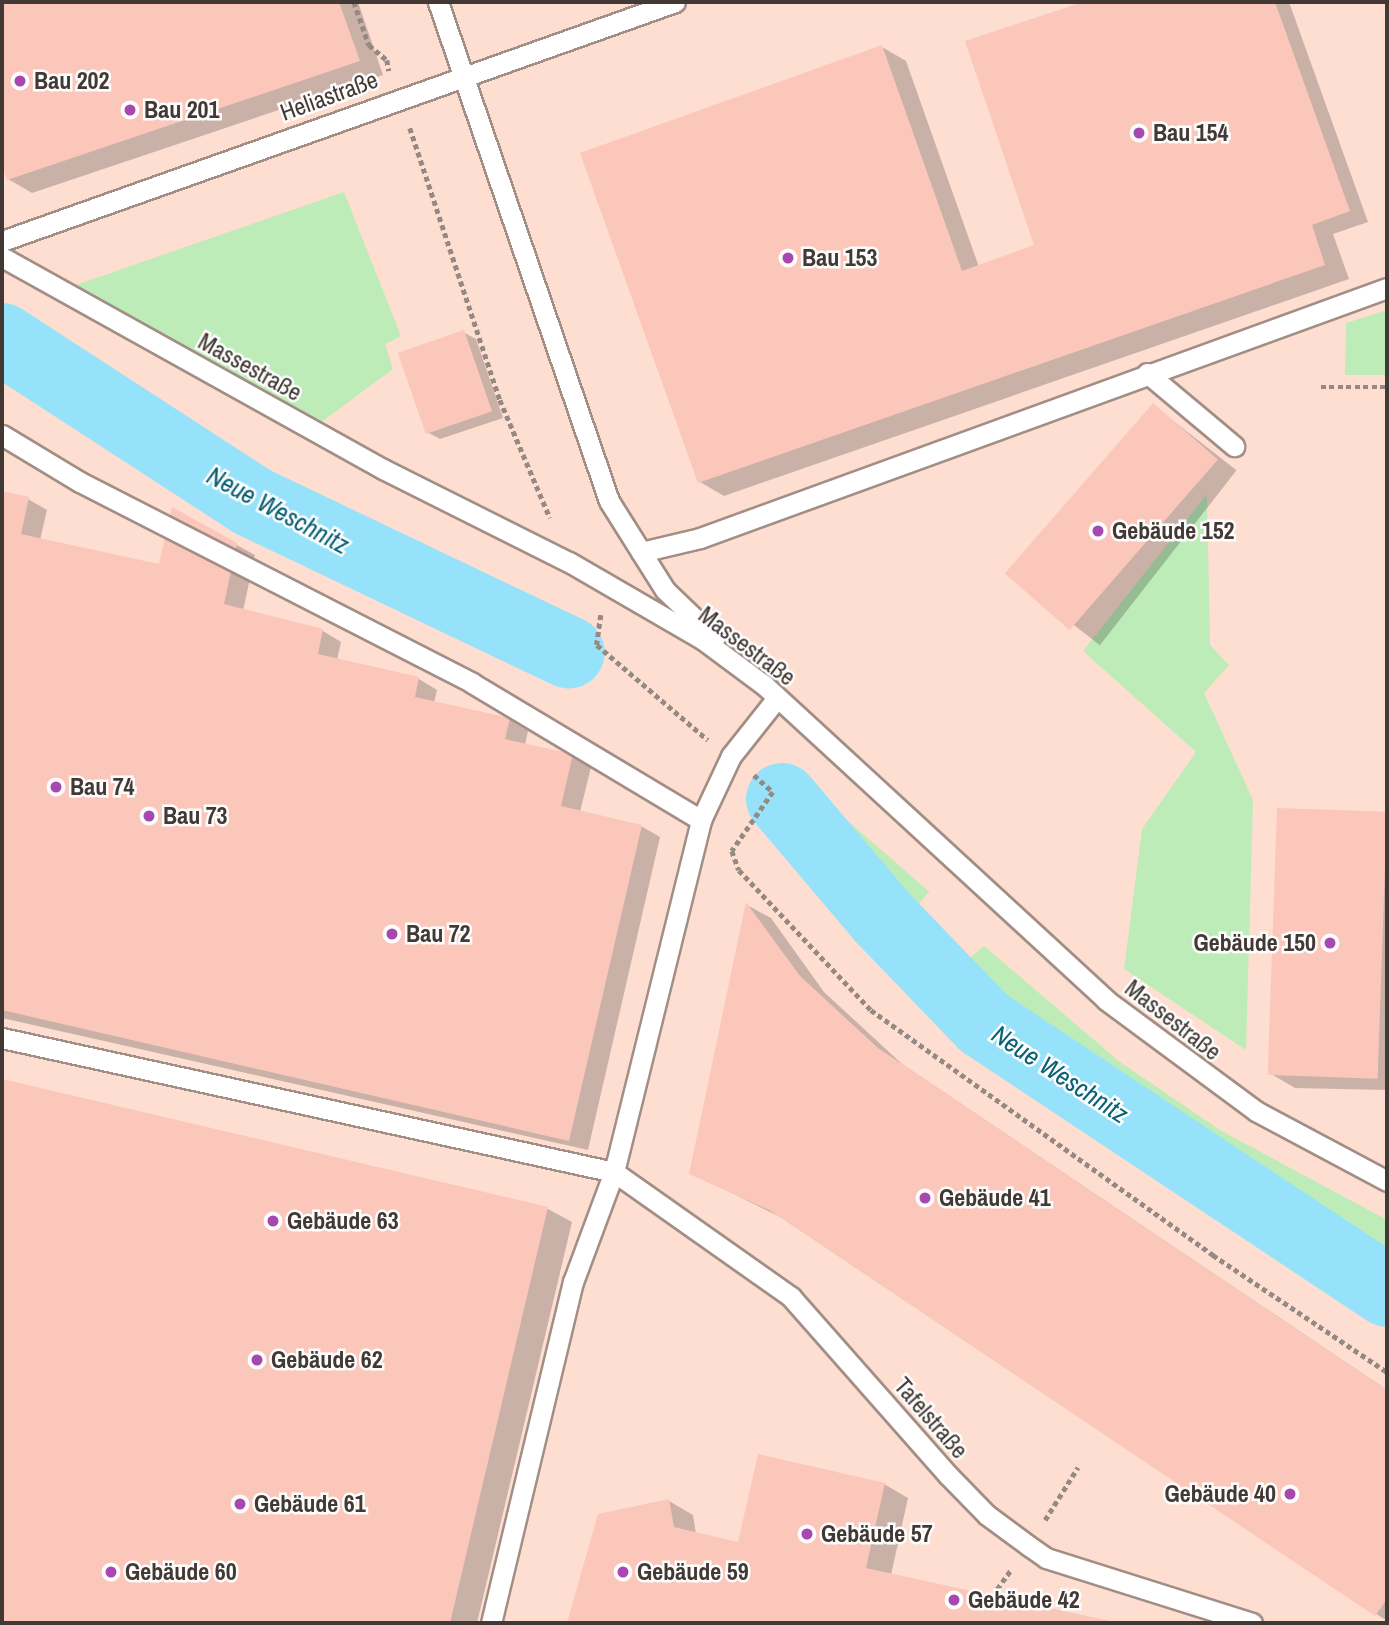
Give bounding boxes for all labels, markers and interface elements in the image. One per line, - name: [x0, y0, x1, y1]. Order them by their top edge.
- street label: Heliastraße: [276, 65, 382, 127]
- place label: Bau 202: [34, 67, 109, 95]
- marker: Bau 202: [12, 73, 28, 89]
- place label: Bau 201: [144, 96, 219, 124]
- marker: Bau 201: [122, 102, 138, 118]
- place label: Bau 154: [1153, 119, 1228, 147]
- marker: Bau 154: [1131, 125, 1147, 141]
- place label: Bau 153: [802, 244, 877, 272]
- marker: Bau 153: [780, 250, 796, 266]
- street label: Massestraße: [193, 327, 307, 407]
- water label: Neue Weschnitz: [202, 460, 354, 560]
- place label: Gebäude 152: [1112, 517, 1235, 545]
- marker: Gebäude 152: [1090, 523, 1106, 539]
- street label: Massestraße: [693, 600, 801, 692]
- place label: Bau 74: [70, 773, 135, 801]
- marker: Bau 74: [48, 779, 64, 795]
- place label: Bau 73: [163, 802, 228, 830]
- marker: Bau 73: [141, 808, 157, 824]
- place label: Bau 72: [406, 920, 471, 948]
- marker: Bau 72: [384, 926, 400, 942]
- place label: Gebäude 150: [1193, 929, 1316, 957]
- marker: Gebäude 150: [1322, 935, 1338, 951]
- street label: Massestraße: [1119, 974, 1227, 1066]
- water label: Neue Weschnitz: [986, 1018, 1134, 1130]
- place label: Gebäude 41: [939, 1184, 1051, 1212]
- marker: Gebäude 41: [917, 1190, 933, 1206]
- place label: Gebäude 63: [287, 1207, 399, 1235]
- marker: Gebäude 63: [265, 1213, 281, 1229]
- place label: Gebäude 62: [271, 1346, 383, 1374]
- marker: Gebäude 62: [249, 1352, 265, 1368]
- street label: Tafelstraße: [888, 1372, 974, 1464]
- place label: Gebäude 40: [1164, 1480, 1276, 1508]
- marker: Gebäude 40: [1282, 1486, 1298, 1502]
- place label: Gebäude 61: [254, 1490, 366, 1518]
- marker: Gebäude 61: [232, 1496, 248, 1512]
- place label: Gebäude 57: [821, 1520, 933, 1548]
- marker: Gebäude 57: [799, 1526, 815, 1542]
- place label: Gebäude 60: [125, 1558, 237, 1586]
- place label: Gebäude 59: [637, 1558, 749, 1586]
- marker: Gebäude 60: [103, 1564, 119, 1580]
- marker: Gebäude 59: [615, 1564, 631, 1580]
- place label: Gebäude 42: [968, 1586, 1080, 1614]
- marker: Gebäude 42: [946, 1592, 962, 1608]

